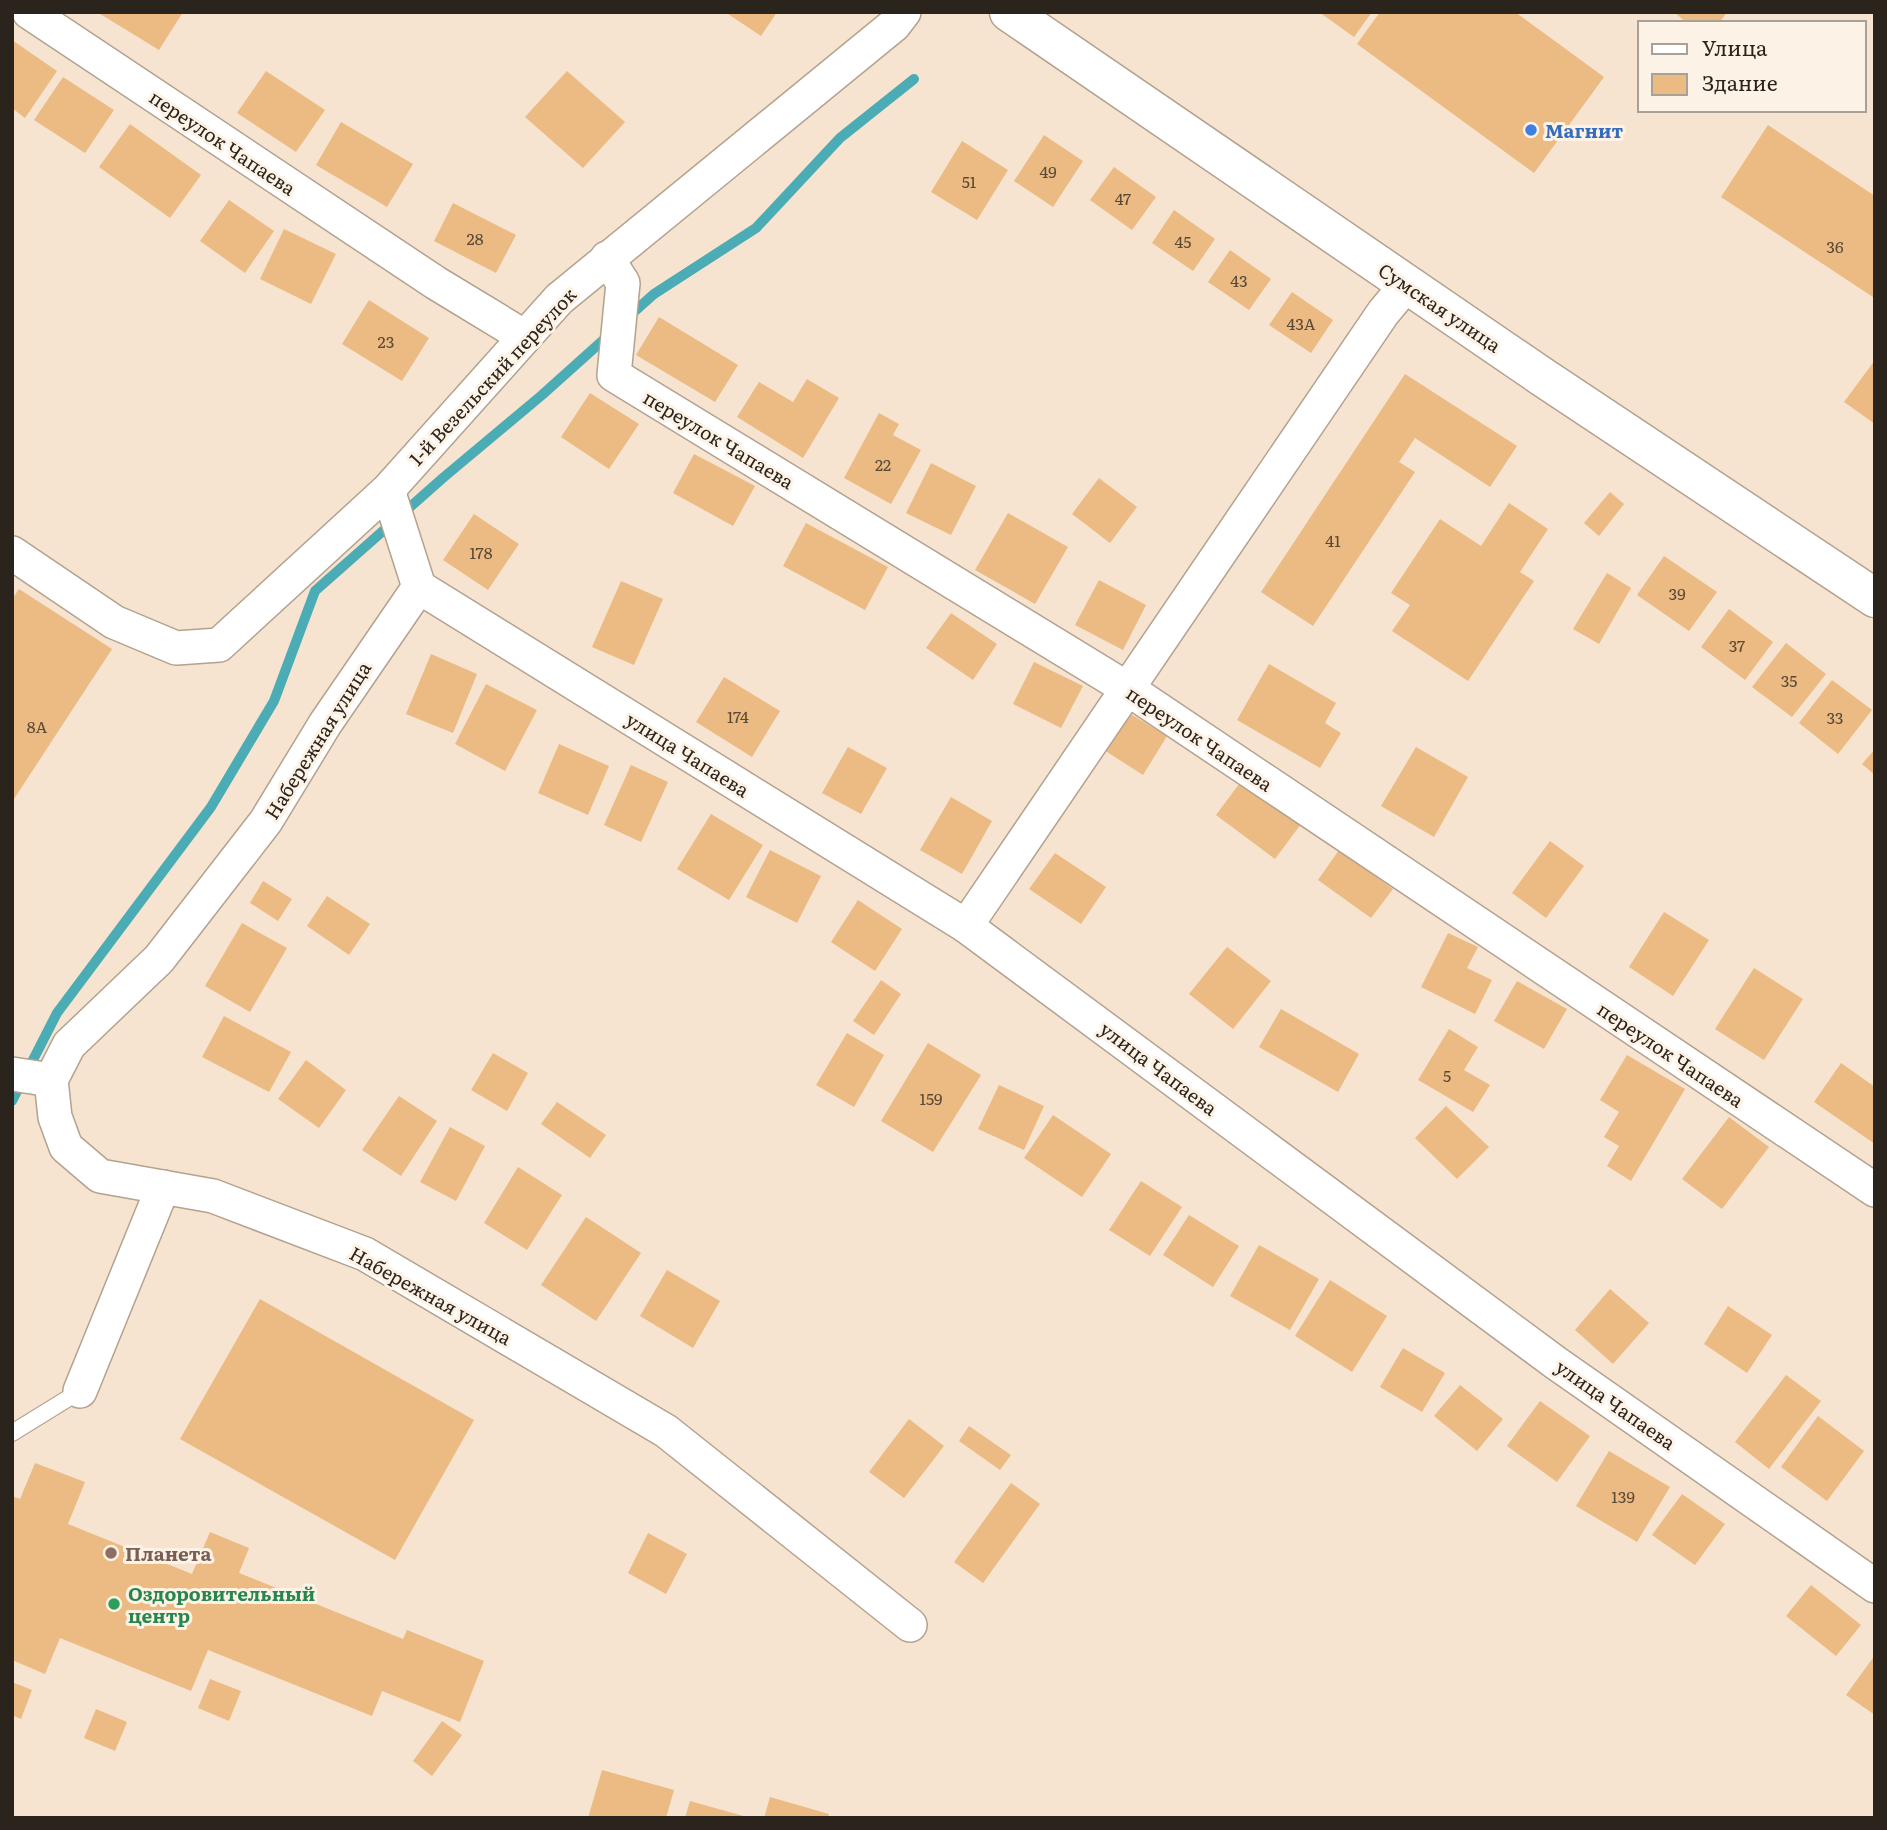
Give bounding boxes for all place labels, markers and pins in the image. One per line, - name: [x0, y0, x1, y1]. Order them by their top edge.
- place label: Магнит: [1545, 116, 1623, 144]
- marker: Магнит: [1523, 122, 1539, 138]
- place label: Планета: [125, 1539, 212, 1567]
- marker: Планета: [103, 1545, 119, 1561]
- place label: Оздоровительный центр: [128, 1579, 315, 1629]
- marker: Оздоровительный центр: [106, 1596, 122, 1612]

